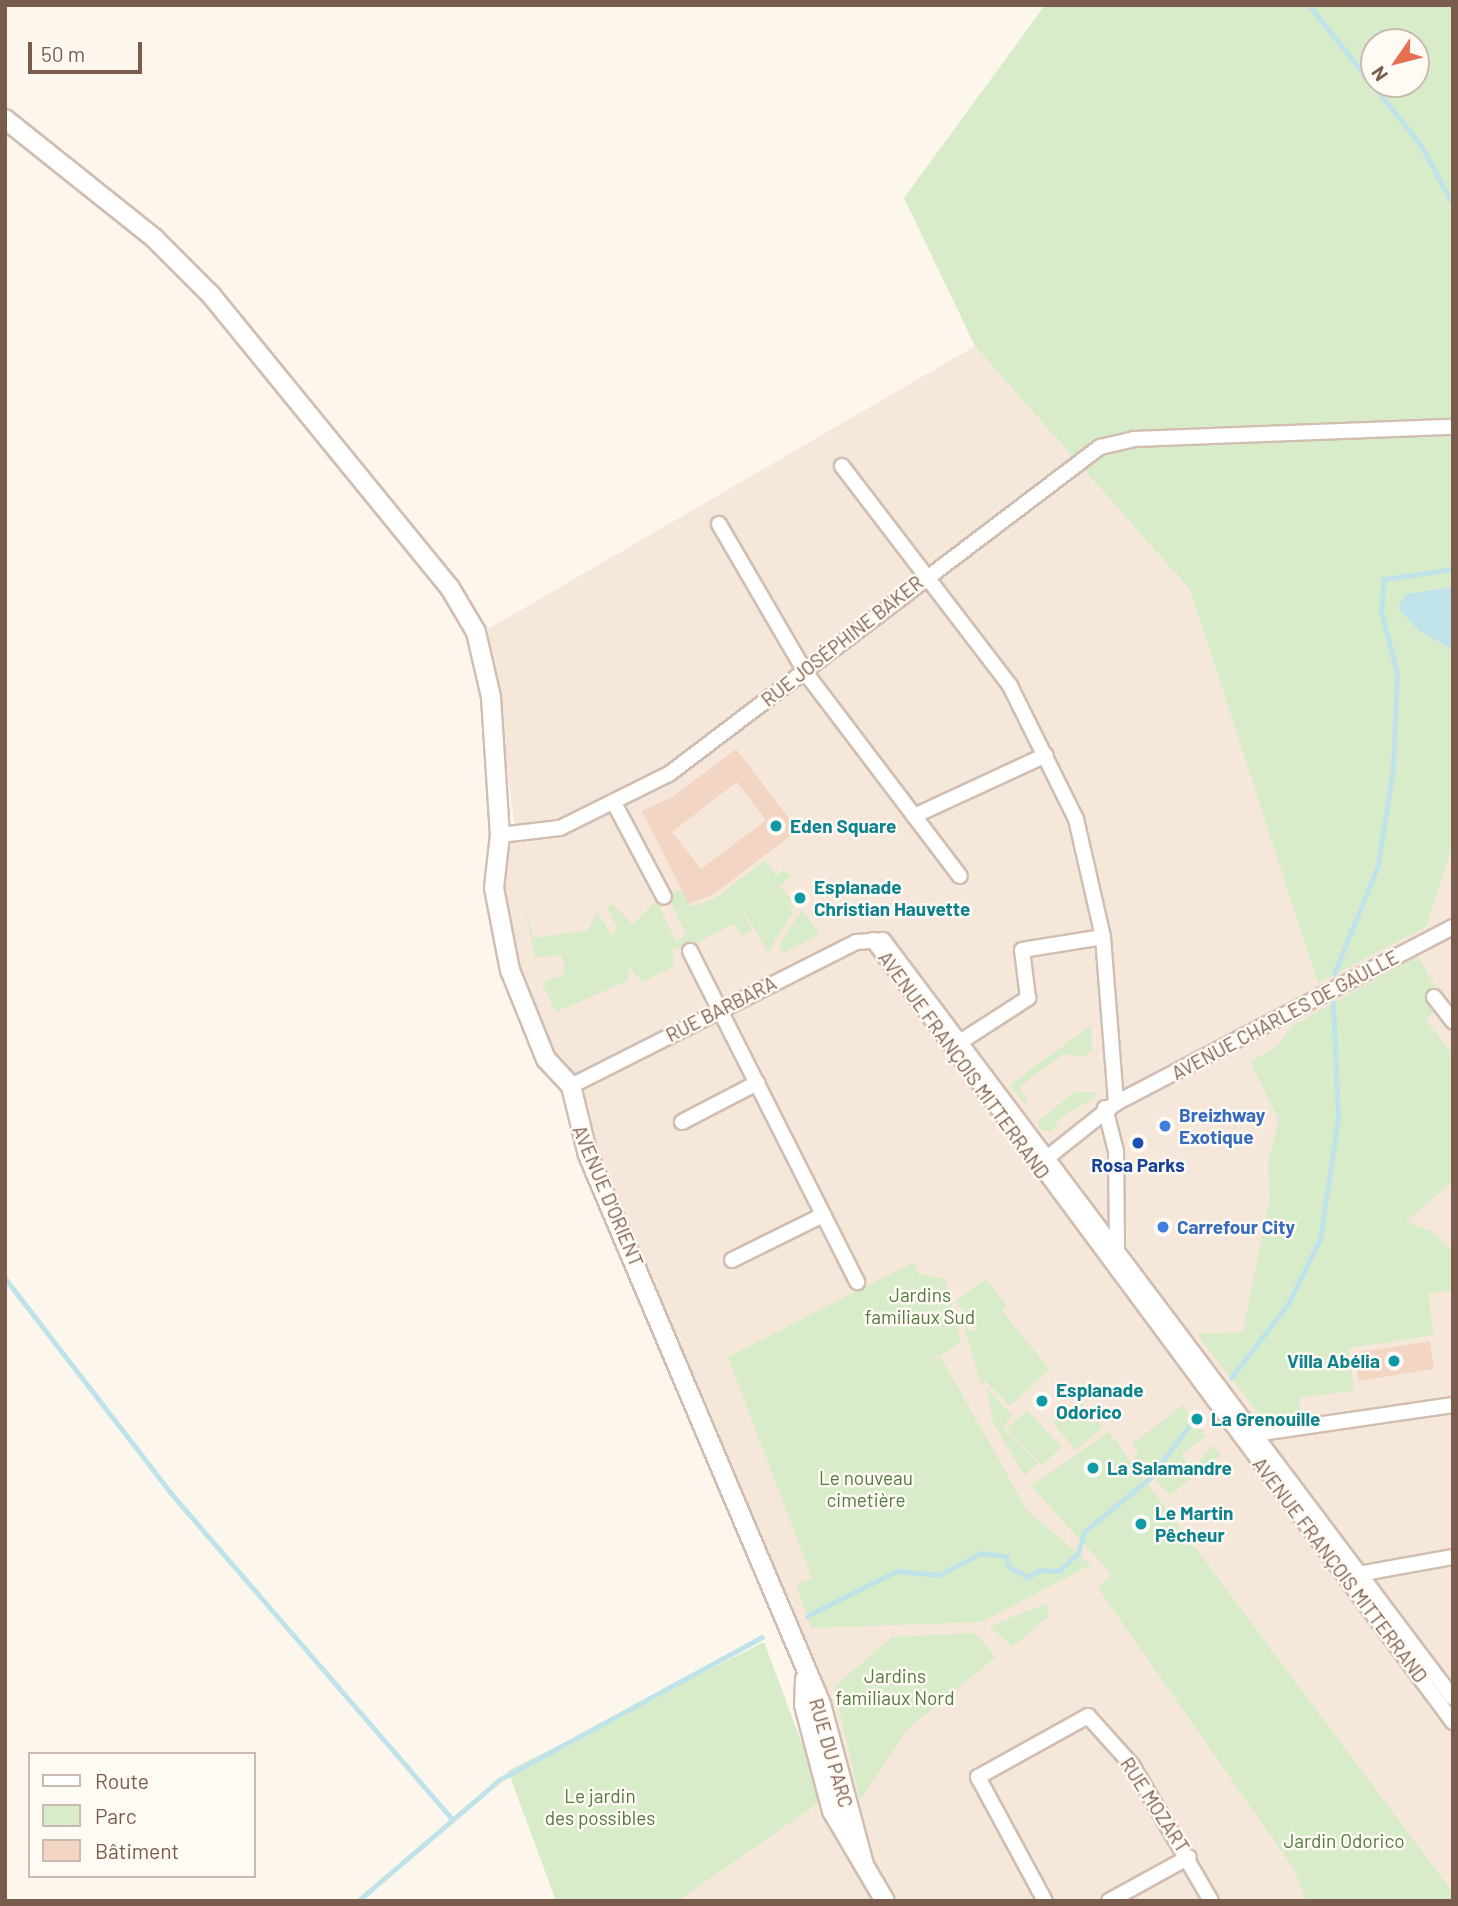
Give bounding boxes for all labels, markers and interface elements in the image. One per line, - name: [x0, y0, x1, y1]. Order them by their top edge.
- scale bar: [32, 28, 145, 72]
- north arrow: [1360, 28, 1430, 98]
- text: 50 m: [41, 41, 85, 66]
- text: N: [1366, 62, 1392, 86]
- street label: RUE JOSÉPHINE BAKER: [757, 571, 927, 711]
- place label: Eden Square: [790, 815, 896, 837]
- marker: Eden Square: [768, 818, 784, 834]
- place label: Esplanade Christian Hauvette: [814, 876, 970, 920]
- marker: Esplanade Christian Hauvette: [792, 890, 808, 906]
- street label: AVENUE CHARLES DE GAULLE: [1168, 945, 1402, 1085]
- street label: AVENUE FRANÇOIS MITTERRAND: [874, 947, 1054, 1183]
- street label: RUE BARBARA: [662, 971, 780, 1047]
- place label: Breizhway Exotique: [1179, 1104, 1265, 1148]
- marker: Breizhway Exotique: [1157, 1118, 1173, 1134]
- street label: AVENUE D'ORIENT: [568, 1122, 648, 1270]
- marker: Rosa Parks: [1130, 1135, 1146, 1151]
- place label: Rosa Parks: [1091, 1154, 1185, 1176]
- place label: Carrefour City: [1177, 1216, 1295, 1238]
- marker: Carrefour City: [1155, 1219, 1171, 1235]
- park label: Jardins familiaux Sud: [865, 1284, 975, 1328]
- place label: Villa Abélia: [1287, 1350, 1380, 1372]
- marker: Villa Abélia: [1386, 1353, 1402, 1369]
- place label: Esplanade Odorico: [1056, 1379, 1144, 1423]
- marker: Esplanade Odorico: [1034, 1393, 1050, 1409]
- place label: La Grenouille: [1211, 1408, 1320, 1430]
- marker: La Grenouille: [1189, 1411, 1205, 1427]
- street label: AVENUE FRANÇOIS MITTERRAND: [1248, 1453, 1432, 1687]
- place label: La Salamandre: [1107, 1457, 1232, 1479]
- marker: La Salamandre: [1085, 1460, 1101, 1476]
- park label: Le nouveau cimetière: [819, 1467, 913, 1511]
- place label: Le Martin Pêcheur: [1155, 1502, 1234, 1546]
- marker: Le Martin Pêcheur: [1133, 1516, 1149, 1532]
- park label: Jardins familiaux Nord: [835, 1665, 955, 1709]
- street label: RUE DU PARC: [805, 1696, 857, 1810]
- legend: [28, 1752, 256, 1878]
- street label: RUE MOZART: [1116, 1753, 1194, 1857]
- text: Route: [95, 1768, 149, 1793]
- park label: Le jardin des possibles: [545, 1785, 655, 1829]
- text: Parc: [95, 1803, 137, 1828]
- park label: Jardin Odorico: [1283, 1830, 1405, 1852]
- text: Bâtiment: [95, 1838, 179, 1863]

